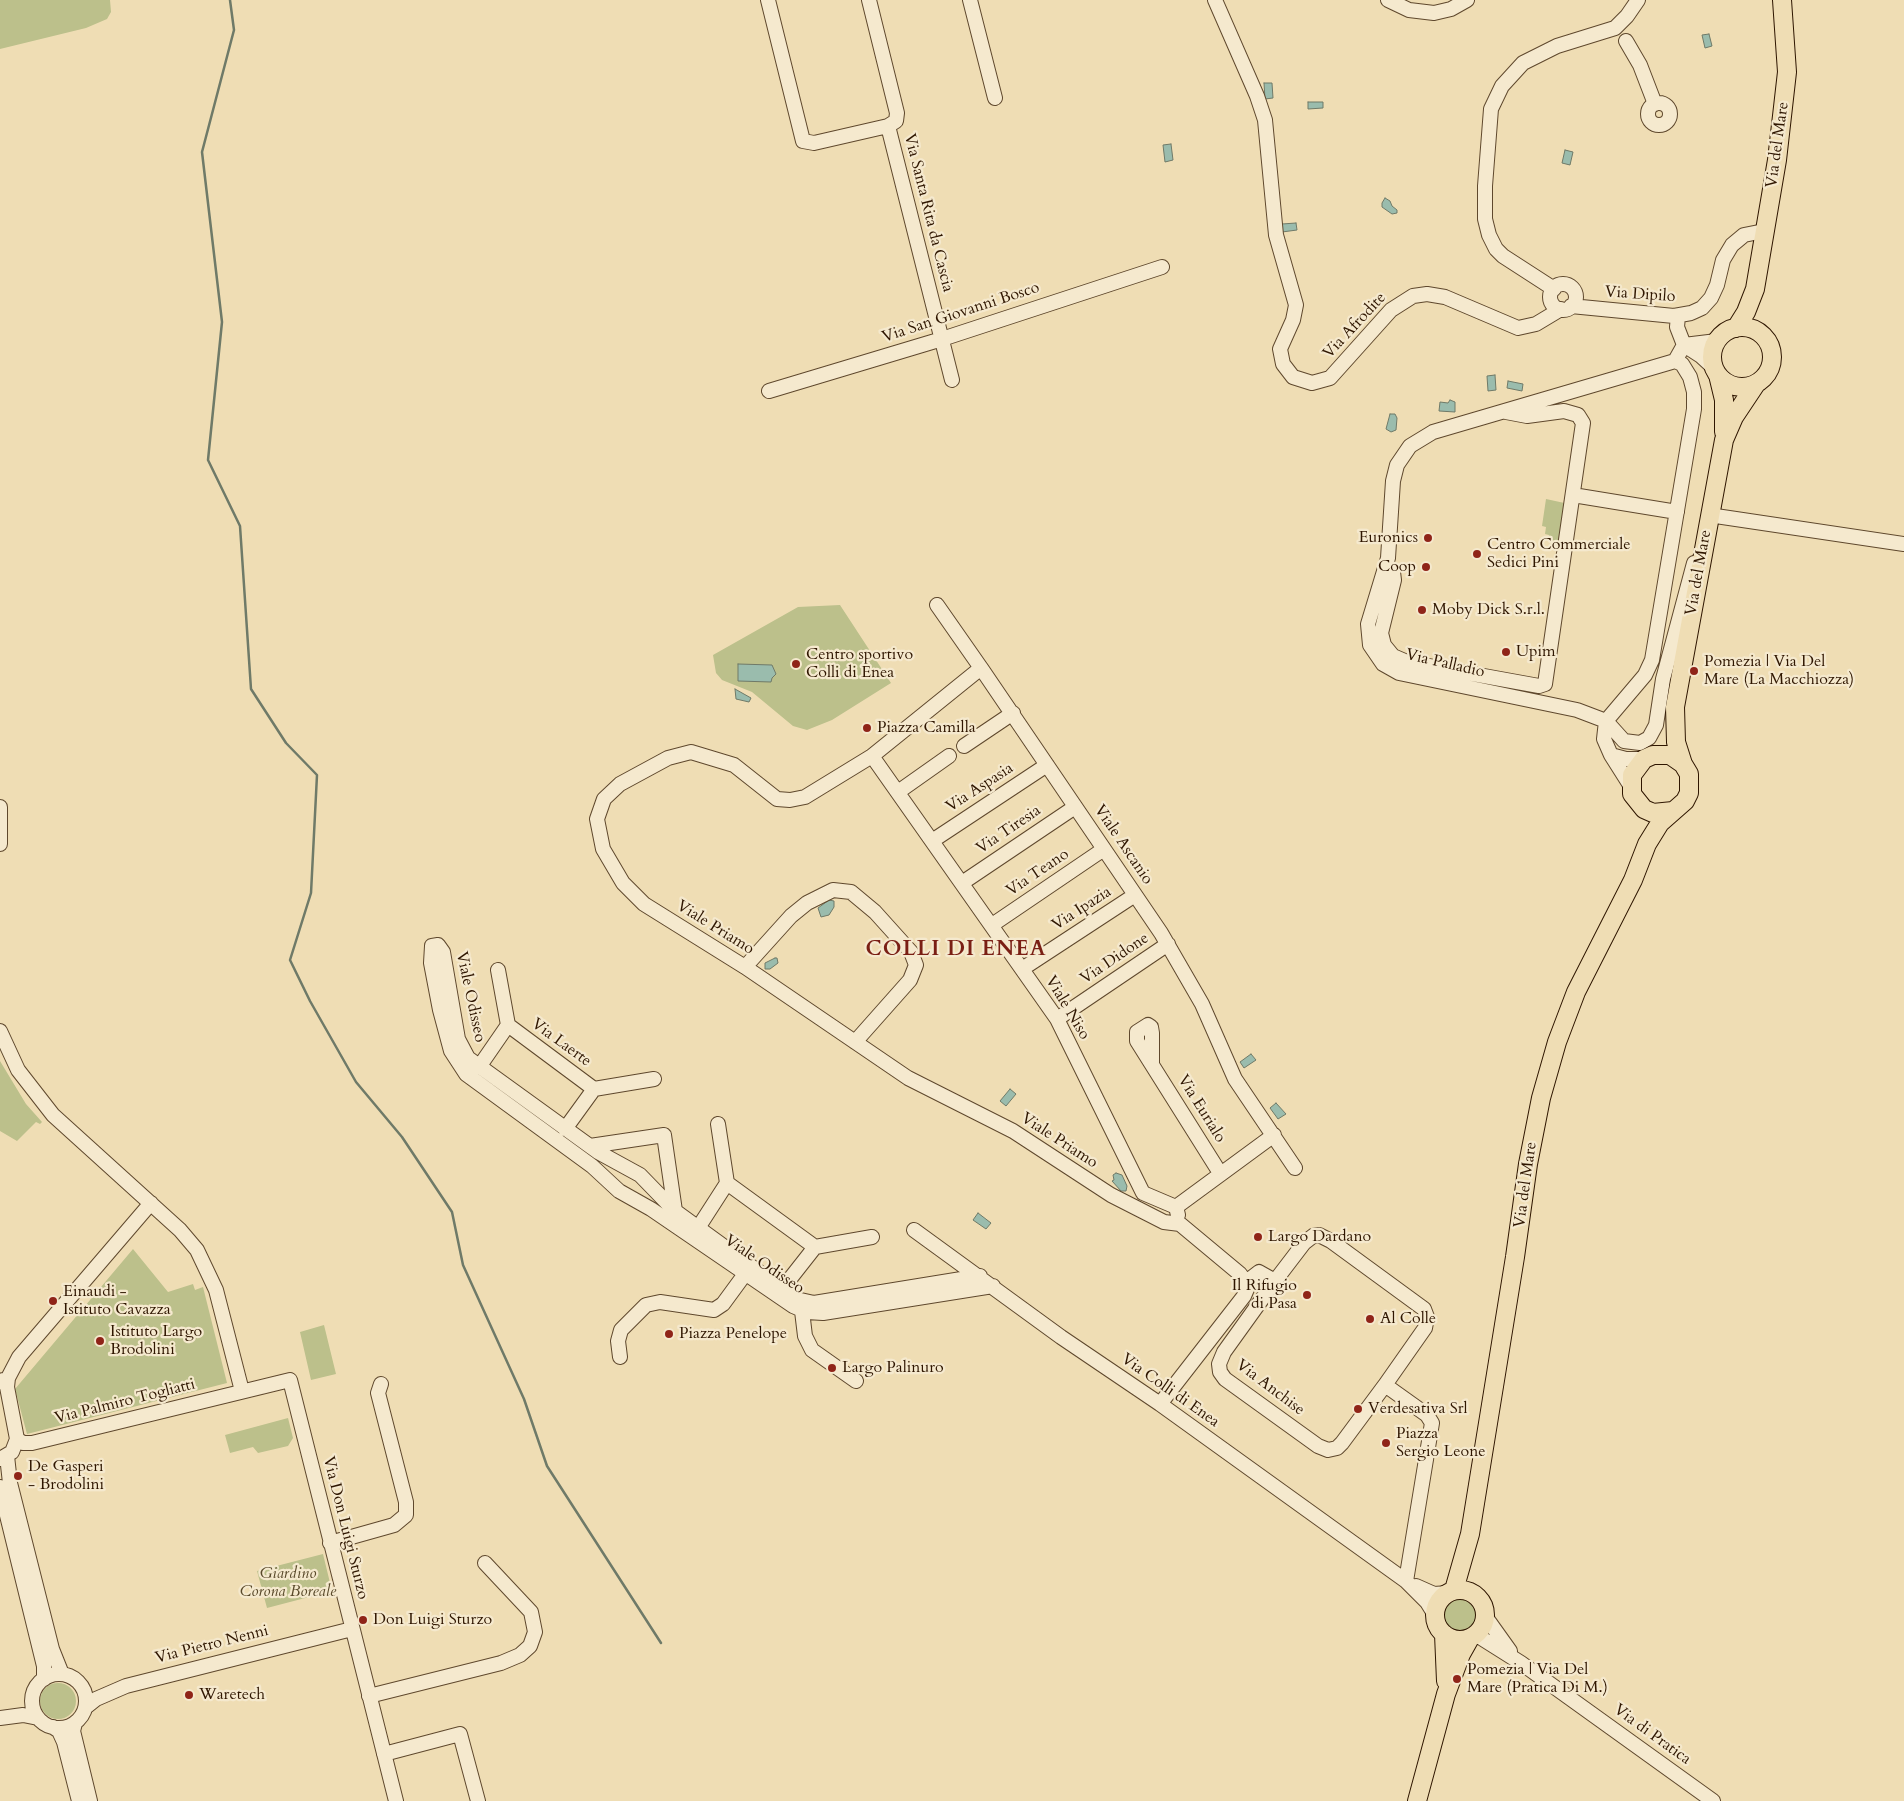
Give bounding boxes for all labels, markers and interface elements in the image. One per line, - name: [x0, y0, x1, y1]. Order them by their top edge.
- street label: Via del Mare: [1762, 101, 1794, 189]
- street label: Via Santa Rita da Cascia: [899, 132, 957, 294]
- street label: Via San Giovanni Bosco: [880, 278, 1042, 348]
- street label: Via Dipilo: [1604, 283, 1676, 307]
- street label: Via Afrodite: [1319, 289, 1391, 363]
- place label: Euronics: [1359, 528, 1418, 548]
- street label: Via del Mare: [1682, 529, 1716, 617]
- marker: Euronics: [1422, 532, 1434, 544]
- place label: Centro Commerciale Sedici Pini: [1487, 535, 1631, 573]
- marker: Centro Commerciale Sedici Pini: [1471, 548, 1483, 560]
- place label: Coop: [1378, 557, 1416, 577]
- marker: Coop: [1420, 561, 1432, 573]
- place label: Moby Dick S.r.l.: [1432, 600, 1545, 620]
- marker: Moby Dick S.r.l.: [1416, 604, 1428, 616]
- place label: Upim: [1516, 642, 1556, 662]
- place label: Centro sportivo Colli di Enea: [806, 645, 913, 683]
- street label: Via Palladio: [1404, 646, 1486, 682]
- marker: Upim: [1500, 646, 1512, 658]
- place label: Pomezia | Via Del Mare (La Macchiozza): [1704, 652, 1854, 690]
- marker: Centro sportivo Colli di Enea: [790, 658, 802, 670]
- marker: Pomezia | Via Del Mare (La Macchiozza): [1688, 665, 1700, 677]
- place label: Piazza Camilla: [877, 718, 976, 738]
- marker: Piazza Camilla: [861, 722, 873, 734]
- street label: Via Aspasia: [943, 759, 1017, 817]
- street label: Via Tiresia: [973, 801, 1045, 859]
- street label: Viale Ascanio: [1089, 801, 1157, 889]
- street label: Via Teano: [1003, 845, 1073, 901]
- street label: Via Ipazia: [1049, 883, 1115, 935]
- street label: Viale Priamo: [673, 897, 757, 959]
- street label: Via Didone: [1077, 929, 1153, 989]
- district label: COLLI DI ENEA: [864, 937, 1048, 963]
- street label: Viale Odisseo: [451, 950, 489, 1044]
- street label: Viale Niso: [1040, 973, 1094, 1043]
- street label: Via Laerte: [527, 1015, 595, 1071]
- street label: Via Eurialo: [1173, 1072, 1229, 1146]
- street label: Viale Priamo: [1017, 1109, 1101, 1173]
- street label: Via del Mare: [1510, 1141, 1542, 1229]
- place label: Largo Dardano: [1268, 1227, 1371, 1247]
- street label: Viale Odisseo: [720, 1231, 808, 1299]
- marker: Largo Dardano: [1252, 1231, 1264, 1243]
- place label: Il Rifugio di Pasa: [1232, 1276, 1297, 1314]
- place label: Einaudi - Istituto Cavazza: [63, 1282, 171, 1320]
- marker: Il Rifugio di Pasa: [1301, 1289, 1313, 1301]
- marker: Einaudi - Istituto Cavazza: [47, 1295, 59, 1307]
- place label: Al Colle: [1380, 1309, 1436, 1329]
- marker: Al Colle: [1364, 1313, 1376, 1325]
- place label: Istituto Largo Brodolini: [110, 1322, 202, 1360]
- place label: Piazza Penelope: [679, 1324, 787, 1344]
- marker: Piazza Penelope: [663, 1328, 675, 1340]
- marker: Istituto Largo Brodolini: [94, 1335, 106, 1347]
- street label: Via Colli di Enea: [1117, 1350, 1223, 1432]
- street label: Via Anchise: [1232, 1356, 1308, 1420]
- place label: Largo Palinuro: [842, 1358, 944, 1378]
- marker: Largo Palinuro: [826, 1362, 838, 1374]
- street label: Via Palmiro Togliatti: [53, 1375, 197, 1429]
- place label: Verdesativa Srl: [1368, 1399, 1468, 1419]
- marker: Verdesativa Srl: [1352, 1403, 1364, 1415]
- place label: Piazza Sergio Leone: [1396, 1424, 1485, 1462]
- marker: Piazza Sergio Leone: [1380, 1437, 1392, 1449]
- street label: Via Don Luigi Sturzo: [318, 1454, 372, 1602]
- place label: De Gasperi - Brodolini: [28, 1457, 104, 1495]
- marker: De Gasperi - Brodolini: [12, 1470, 24, 1482]
- park label: Giardino Corona Boreale: [240, 1564, 336, 1602]
- place label: Don Luigi Sturzo: [373, 1610, 492, 1630]
- marker: Don Luigi Sturzo: [357, 1614, 369, 1626]
- street label: Via Pietro Nenni: [153, 1622, 271, 1668]
- place label: Pomezia | Via Del Mare (Pratica Di M.): [1467, 1660, 1608, 1698]
- marker: Pomezia | Via Del Mare (Pratica Di M.): [1451, 1673, 1463, 1685]
- place label: Waretech: [199, 1685, 265, 1705]
- marker: Waretech: [183, 1689, 195, 1701]
- street label: Via di Pratica: [1610, 1701, 1694, 1769]

